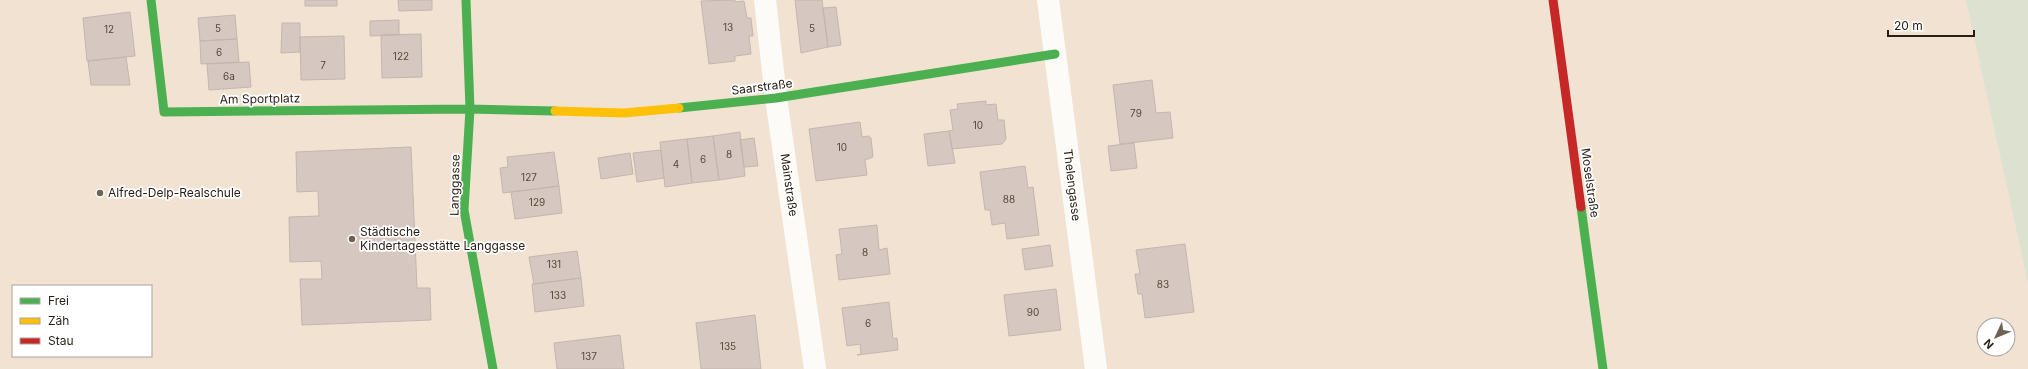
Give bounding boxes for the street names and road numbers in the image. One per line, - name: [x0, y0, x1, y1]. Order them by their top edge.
- street label: Saarstraße: [730, 75, 793, 98]
- street label: Am Sportplatz: [220, 90, 300, 107]
- street label: Moselstraße: [1578, 147, 1603, 219]
- street label: Thelengasse: [1061, 148, 1084, 222]
- street label: Mainstraße: [778, 152, 801, 217]
- street label: Langgasse: [446, 154, 463, 216]

